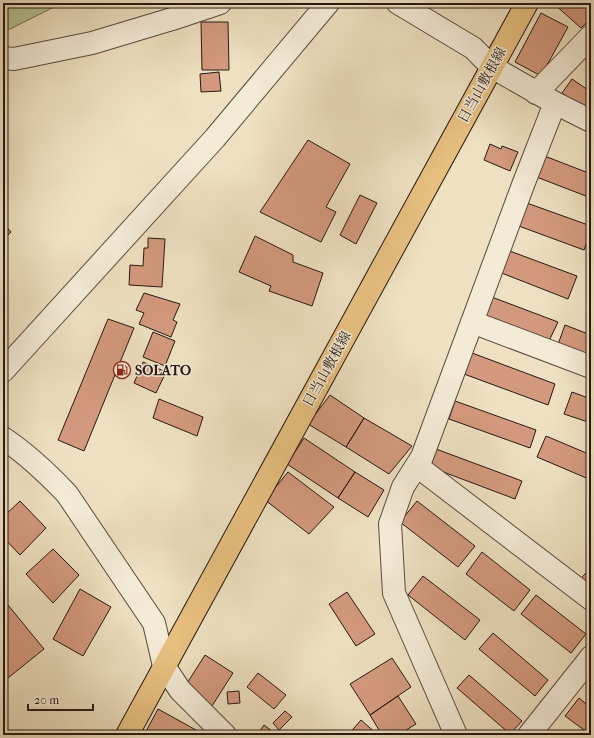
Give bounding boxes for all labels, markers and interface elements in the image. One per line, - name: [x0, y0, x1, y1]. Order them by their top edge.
- street label: 日当山敷根線: [454, 44, 510, 126]
- street label: 日当山敷根線: [299, 328, 355, 410]
- fuel station icon: SOLATO: [112, 360, 132, 380]
- place label: SOLATO: [135, 362, 191, 379]
- scale bar: [28, 686, 93, 712]
- text: 20 m: [34, 693, 59, 707]

